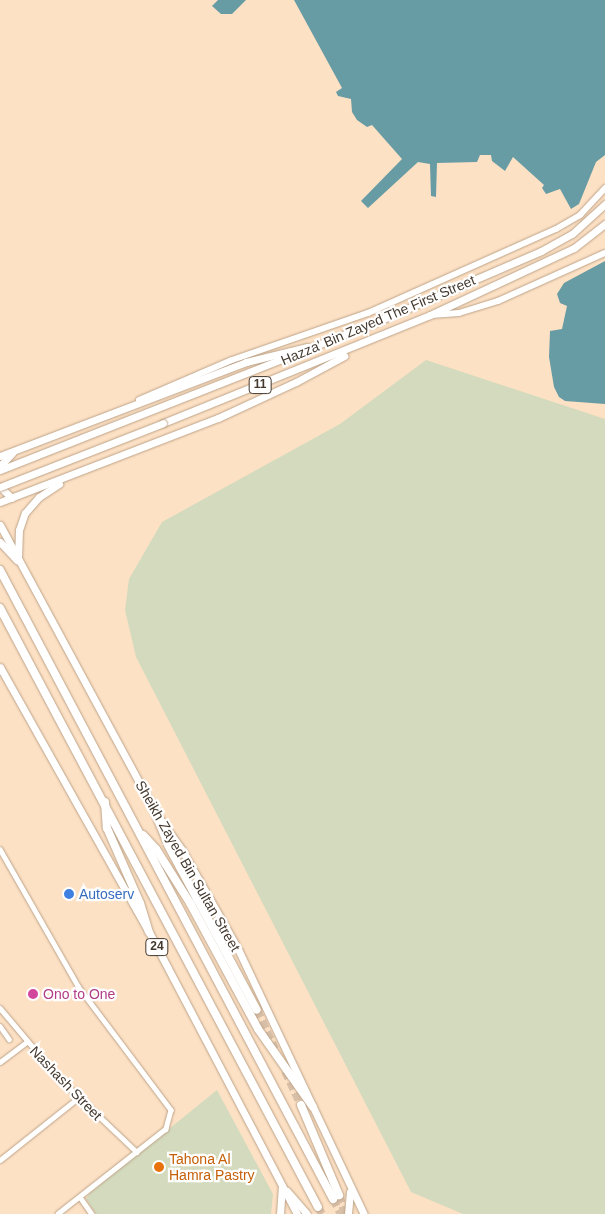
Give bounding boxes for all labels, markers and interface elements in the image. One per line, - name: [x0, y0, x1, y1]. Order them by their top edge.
- street label: Hazza' Bin Zayed The First Street: [278, 271, 478, 369]
- road number: 11: [248, 376, 272, 394]
- street label: Sheikh Zayed Bin Sultan Street: [132, 778, 244, 954]
- place label: Autoserv: [79, 886, 134, 902]
- marker: Autoserv: [63, 888, 75, 900]
- road number: 24: [144, 938, 170, 956]
- place label: Ono to One: [43, 986, 115, 1002]
- marker: Ono to One: [27, 988, 39, 1000]
- street label: Nashash Street: [26, 1042, 106, 1124]
- place label: Tahona Al Hamra Pastry: [169, 1151, 255, 1184]
- marker: Tahona Al Hamra Pastry: [153, 1161, 165, 1173]

